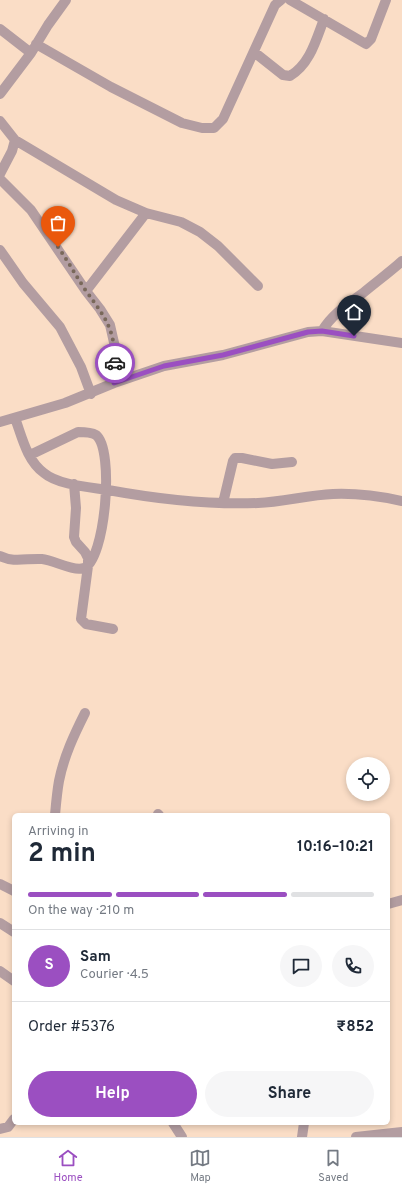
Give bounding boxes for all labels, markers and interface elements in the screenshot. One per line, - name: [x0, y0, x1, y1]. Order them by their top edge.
- pin: [41, 206, 75, 247]
- icon: bag: [47, 212, 69, 234]
- pin: [337, 295, 371, 336]
- icon: home: [343, 301, 365, 323]
- courier: [95, 343, 135, 383]
- icon: car: [104, 352, 126, 374]
- map controls: [346, 757, 390, 801]
- button: locate: [346, 757, 390, 801]
- text: Arriving in: [28, 824, 89, 840]
- text: 2 min: [28, 838, 96, 871]
- text: 10:16–10:21: [297, 838, 374, 857]
- text: On the way · 210 m: [28, 903, 134, 919]
- button: chat: [280, 945, 322, 987]
- button: phone: [332, 945, 374, 987]
- text: Sam: [80, 948, 111, 967]
- text: S: [44, 956, 54, 975]
- text: Courier · 4.5: [80, 967, 149, 983]
- text: Order #5376: [28, 1018, 115, 1037]
- text: ₹852: [336, 1018, 374, 1037]
- button: Help: [28, 1071, 197, 1117]
- button: Share: [205, 1071, 374, 1117]
- tab: Home: [53, 1147, 83, 1185]
- tab: Map: [189, 1147, 211, 1185]
- tab: Saved: [318, 1147, 349, 1185]

